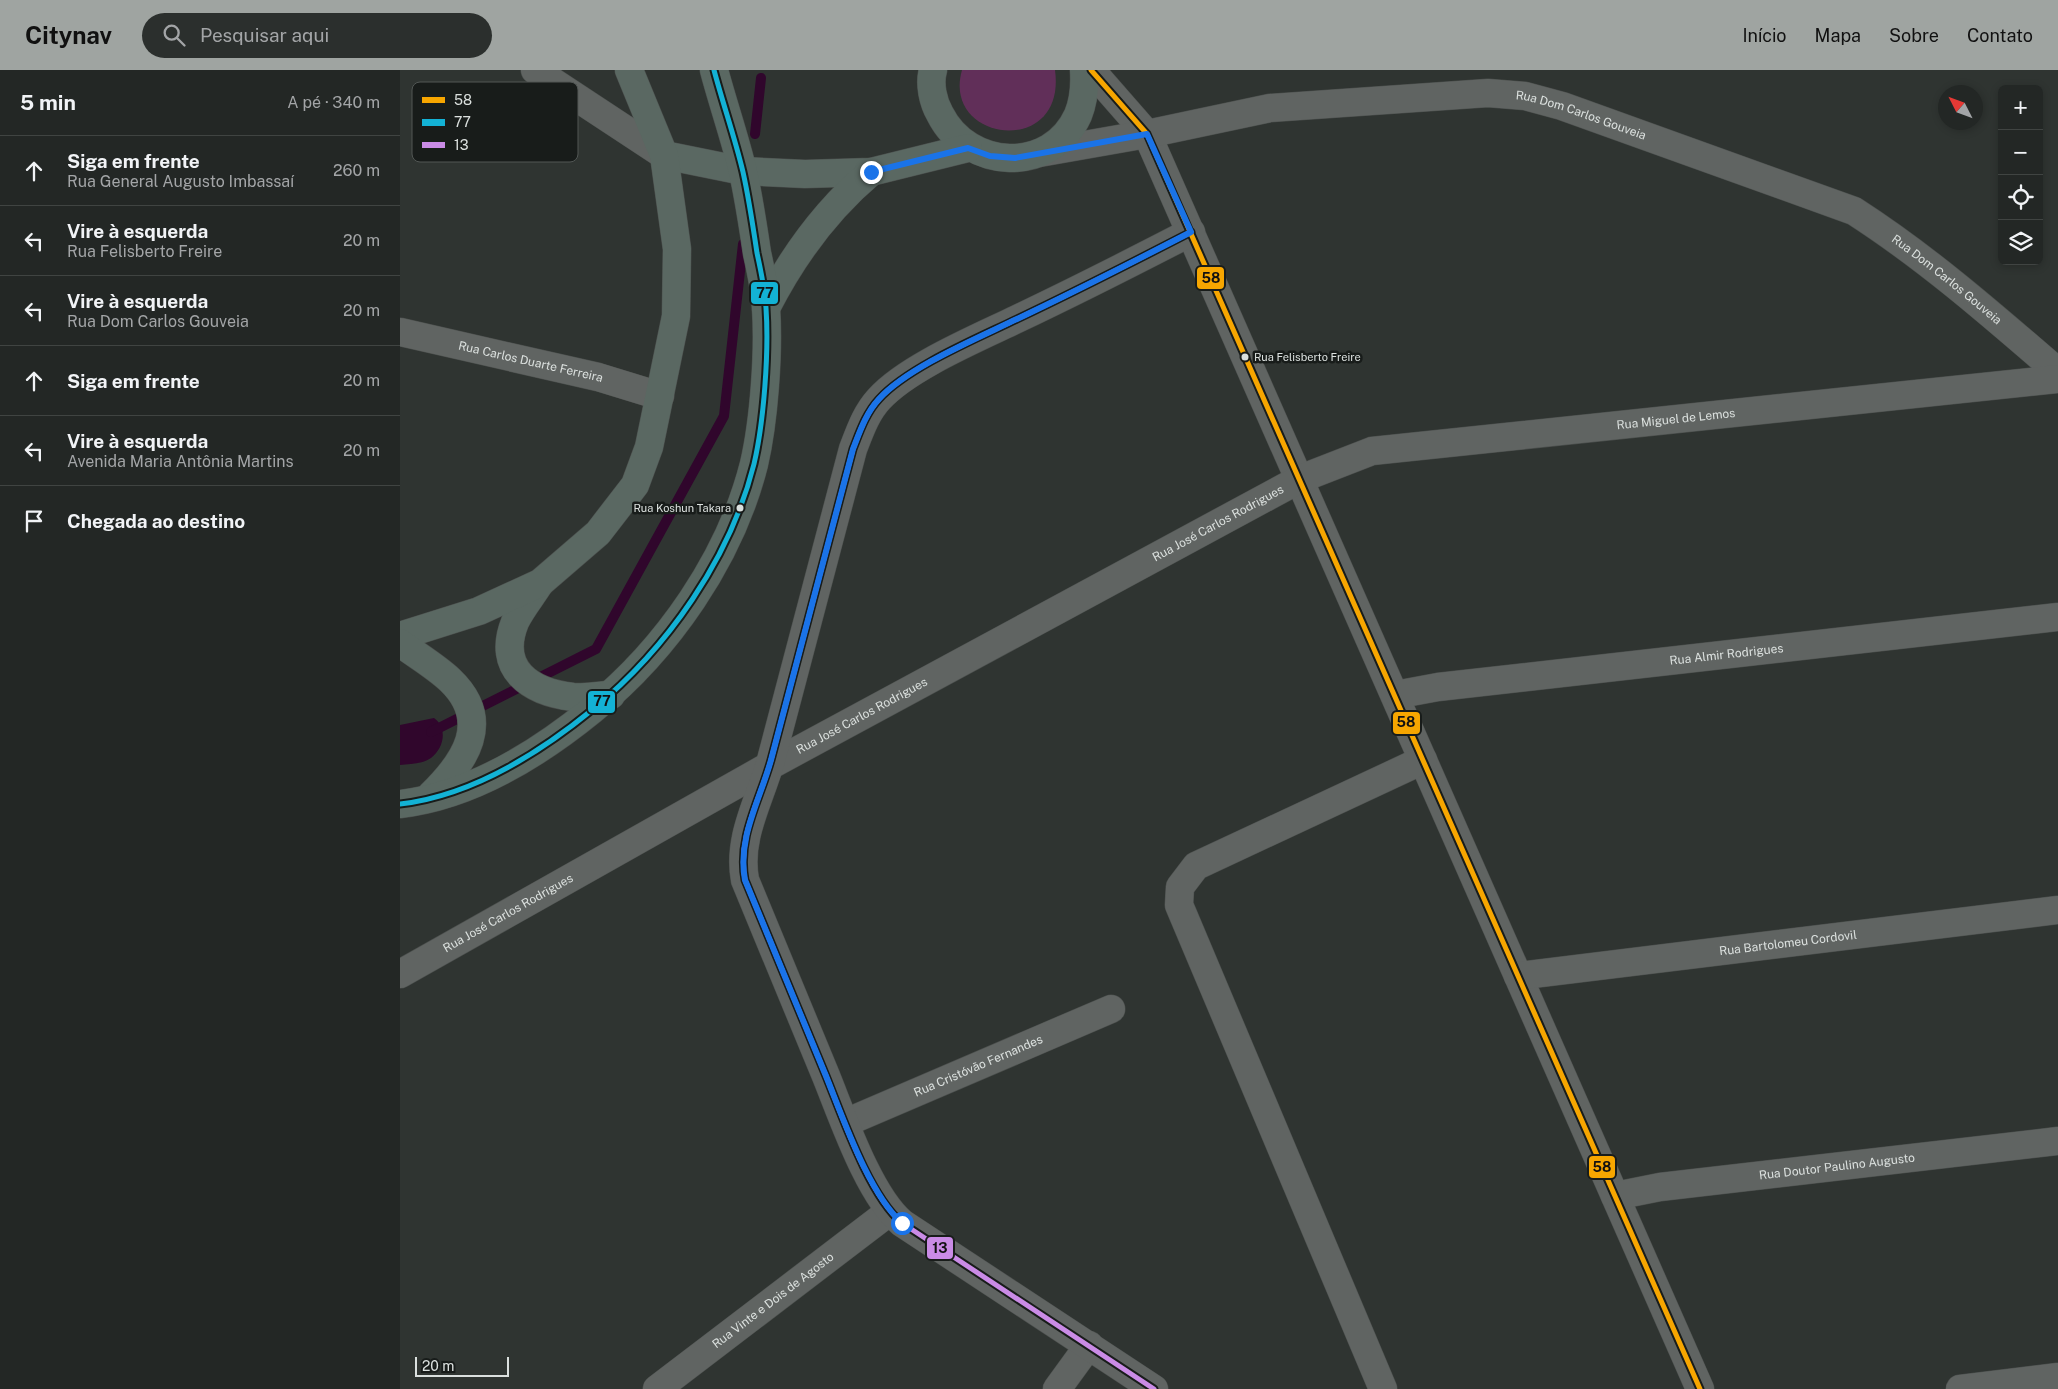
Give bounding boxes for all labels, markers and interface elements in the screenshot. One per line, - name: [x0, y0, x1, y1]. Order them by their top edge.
- search box: [142, 13, 492, 58]
- text: Citynav: [25, 21, 112, 49]
- icon: search: [160, 21, 188, 49]
- text: Pesquisar aqui: [200, 24, 329, 46]
- text: Início: [1742, 25, 1787, 46]
- text: Mapa: [1815, 25, 1861, 46]
- text: Sobre: [1889, 25, 1939, 46]
- text: Contato: [1967, 25, 2033, 46]
- legend: [412, 82, 578, 162]
- north arrow: [1938, 85, 1983, 130]
- map controls: [1998, 85, 2043, 265]
- button: +: [1998, 85, 2043, 130]
- street label: Rua Dom Carlos Gouveia: [1515, 88, 1648, 143]
- text: 5 min: [20, 90, 76, 115]
- text: 58: [454, 92, 472, 108]
- text: A pé · 340 m: [287, 93, 380, 112]
- text: 77: [454, 114, 471, 130]
- button: −: [1998, 130, 2043, 175]
- text: 13: [454, 137, 469, 153]
- text: Siga em frente: [67, 150, 200, 172]
- icon: ahead: [20, 157, 48, 185]
- text: 260 m: [333, 161, 380, 180]
- route end: [860, 161, 883, 184]
- text: Rua General Augusto Imbassaí: [67, 172, 294, 191]
- button: locate: [1998, 175, 2043, 220]
- text: Vire à esquerda: [67, 220, 208, 242]
- button: layers: [1998, 220, 2043, 265]
- icon: left: [20, 227, 48, 255]
- text: 20 m: [343, 231, 380, 250]
- street label: Rua Dom Carlos Gouveia: [1889, 232, 2004, 327]
- text: Rua Felisberto Freire: [67, 242, 222, 261]
- line badge: 58: [1196, 266, 1225, 290]
- text: 58: [1202, 270, 1220, 286]
- line badge: 77: [750, 281, 779, 305]
- text: 77: [756, 285, 774, 301]
- text: Vire à esquerda: [67, 290, 208, 312]
- icon: left: [20, 297, 48, 325]
- text: 20 m: [343, 301, 380, 320]
- text: Rua Dom Carlos Gouveia: [67, 312, 249, 331]
- street label: Rua Carlos Duarte Ferreira: [457, 338, 605, 385]
- place label: Rua Felisberto Freire: [1254, 351, 1361, 363]
- marker: Rua Felisberto Freire: [1240, 352, 1250, 362]
- icon: ahead: [20, 367, 48, 395]
- text: Siga em frente: [67, 370, 200, 392]
- text: 20 m: [343, 371, 380, 390]
- street label: Rua Miguel de Lemos: [1616, 406, 1736, 432]
- text: Vire à esquerda: [67, 430, 208, 452]
- icon: left: [20, 437, 48, 465]
- text: 20 m: [343, 441, 380, 460]
- text: Avenida Maria Antônia Martins: [67, 452, 294, 471]
- street label: Rua José Carlos Rodrigues: [1150, 482, 1286, 564]
- place label: Rua Koshun Takara: [633, 502, 731, 514]
- marker: Rua Koshun Takara: [735, 503, 745, 513]
- icon: arrive: [20, 507, 48, 535]
- text: Chegada ao destino: [67, 510, 245, 532]
- street label: Rua Almir Rodrigues: [1669, 641, 1784, 668]
- street label: Rua José Carlos Rodrigues: [794, 675, 930, 757]
- line badge: 77: [587, 690, 616, 714]
- text: 77: [593, 693, 611, 709]
- line badge: 58: [1392, 711, 1421, 735]
- text: 58: [1397, 714, 1415, 730]
- street label: Rua José Carlos Rodrigues: [441, 871, 575, 955]
- street label: Rua Bartolomeu Cordovil: [1718, 928, 1858, 958]
- street label: Rua Cristóvão Fernandes: [912, 1032, 1045, 1100]
- street label: Rua Doutor Paulino Augusto: [1758, 1151, 1916, 1183]
- line badge: 58: [1588, 1155, 1616, 1179]
- text: 58: [1593, 1159, 1611, 1175]
- route start: [891, 1212, 914, 1235]
- line badge: 13: [926, 1236, 954, 1260]
- text: 13: [932, 1240, 948, 1256]
- street label: Rua Vinte e Dois de Agosto: [710, 1250, 837, 1351]
- scale bar: [415, 1354, 509, 1377]
- text: 20 m: [422, 1358, 454, 1374]

